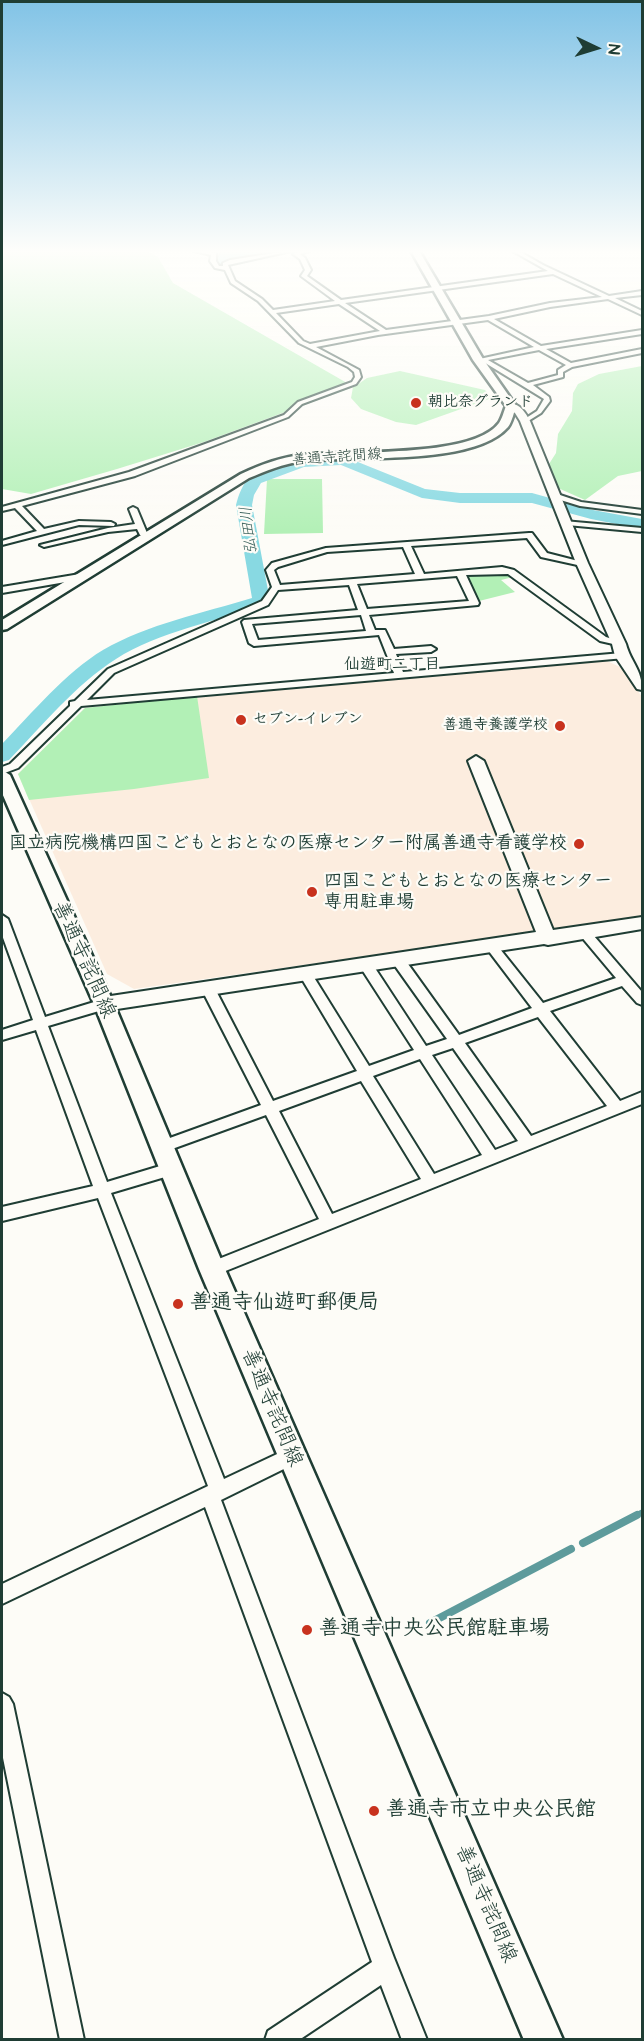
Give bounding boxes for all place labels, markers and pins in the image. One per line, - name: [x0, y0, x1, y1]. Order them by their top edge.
- place label: 朝比奈グランド: [428, 394, 533, 412]
- marker: 朝比奈グランド: [409, 396, 423, 410]
- place label: セブン-イレブン: [253, 711, 363, 729]
- marker: セブン-イレブン: [234, 713, 248, 727]
- place label: 善通寺養護学校: [443, 717, 548, 735]
- marker: 善通寺養護学校: [553, 719, 567, 733]
- place label: 国立病院機構四国こどもとおとなの医療センター附属善通寺看護学校: [9, 833, 567, 855]
- marker: 国立病院機構四国こどもとおとなの医療センター附属善通寺看護学校: [572, 837, 586, 851]
- place label: 四国こどもとおとなの医療センター 専用駐車場: [324, 871, 612, 914]
- marker: 四国こどもとおとなの医療センター 専用駐車場: [305, 885, 319, 899]
- place label: 善通寺仙遊町郵便局: [190, 1291, 379, 1317]
- marker: 善通寺仙遊町郵便局: [171, 1297, 185, 1311]
- place label: 善通寺中央公民館駐車場: [319, 1617, 550, 1643]
- marker: 善通寺中央公民館駐車場: [300, 1623, 314, 1637]
- place label: 善通寺市立中央公民館: [386, 1798, 596, 1824]
- marker: 善通寺市立中央公民館: [367, 1804, 381, 1818]

